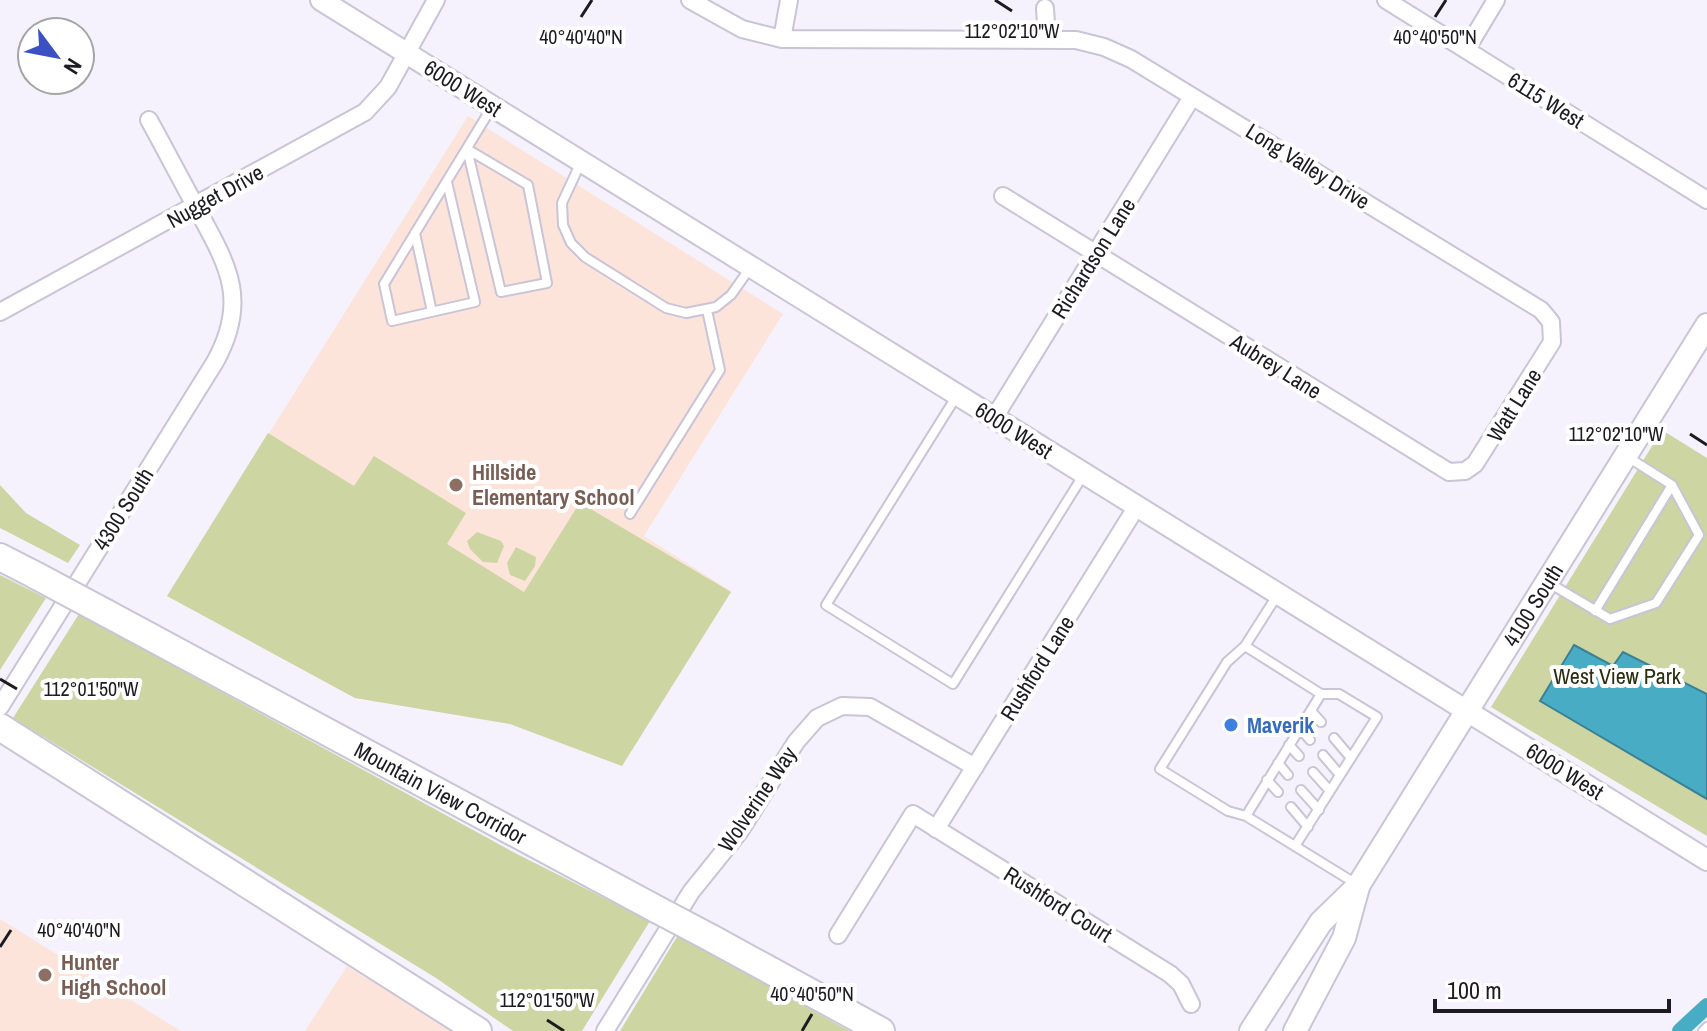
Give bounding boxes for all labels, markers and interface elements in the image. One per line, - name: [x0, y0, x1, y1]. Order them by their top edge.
- north arrow: [16, 16, 96, 96]
- text: 112°02'10"W: [964, 17, 1060, 44]
- text: 40°40'40"N: [539, 23, 623, 50]
- text: 40°40'50"N: [1393, 23, 1477, 50]
- text: N: [57, 53, 89, 80]
- street label: 6000 West: [419, 53, 507, 123]
- street label: 6115 West: [1502, 65, 1590, 135]
- street label: Long Valley Drive: [1240, 116, 1376, 216]
- street label: Nugget Drive: [161, 157, 269, 235]
- street label: Richardson Lane: [1044, 192, 1142, 324]
- street label: Aubrey Lane: [1224, 326, 1327, 406]
- street label: Watt Lane: [1480, 362, 1548, 448]
- street label: 6000 West: [970, 395, 1058, 465]
- text: 112°02'10"W: [1568, 420, 1664, 447]
- place label: Hillside Elementary School: [472, 457, 634, 512]
- street label: 4300 South: [86, 462, 160, 556]
- marker: Hillside Elementary School: [447, 476, 465, 494]
- street label: 4100 South: [1496, 558, 1570, 652]
- street label: Rushford Lane: [993, 610, 1081, 726]
- park label: West View Park: [1553, 661, 1682, 691]
- text: 112°01'50"W: [43, 675, 139, 702]
- place label: Maverik: [1247, 710, 1315, 740]
- marker: Maverik: [1222, 716, 1240, 734]
- street label: Mountain View Corridor: [349, 734, 532, 852]
- street label: 6000 West: [1521, 736, 1609, 806]
- street label: Wolverine Way: [711, 740, 803, 858]
- street label: Rushford Court: [998, 859, 1118, 949]
- text: 40°40'40"N: [37, 916, 121, 943]
- place label: Hunter High School: [61, 947, 166, 1002]
- scale bar: [1435, 963, 1669, 1013]
- marker: Hunter High School: [36, 966, 54, 984]
- text: 100 m: [1447, 974, 1502, 1006]
- text: 40°40'50"N: [770, 980, 854, 1007]
- text: 112°01'50"W: [499, 986, 595, 1013]

